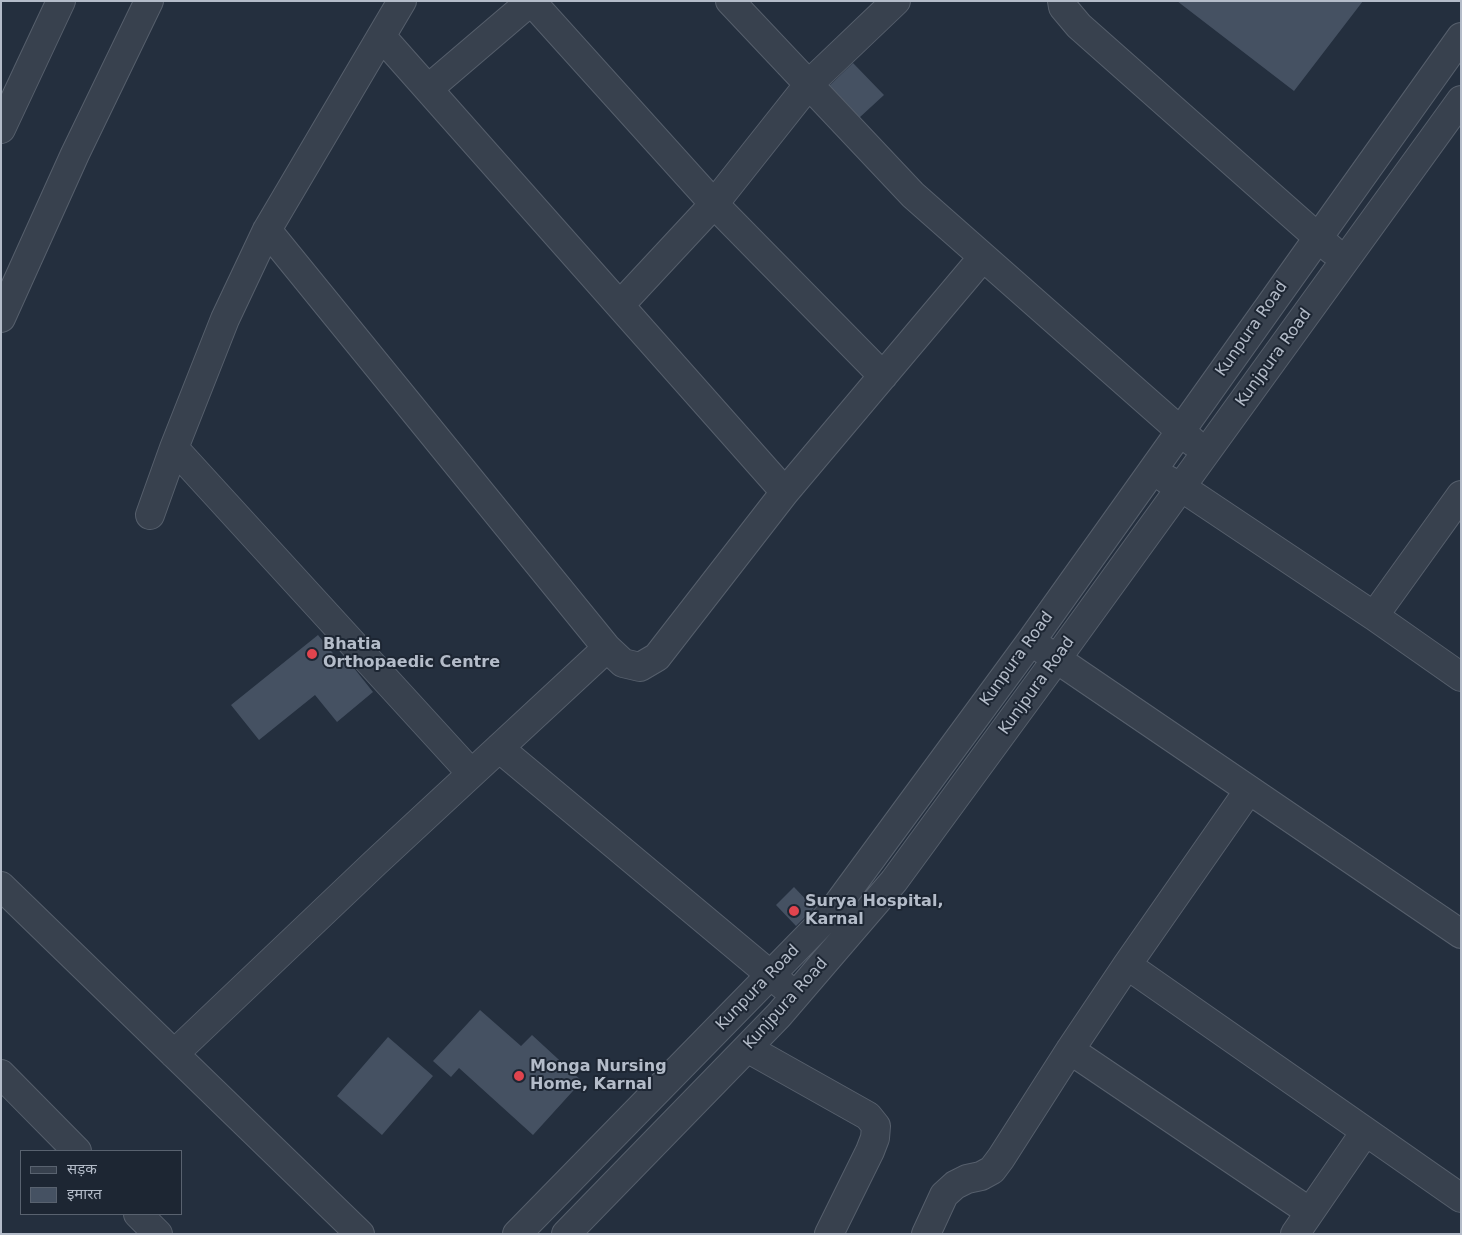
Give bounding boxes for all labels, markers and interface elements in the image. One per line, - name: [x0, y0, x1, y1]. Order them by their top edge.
- street label: Kunpura Road: [1212, 278, 1292, 380]
- street label: Kunjpura Road: [1232, 305, 1316, 411]
- street label: Kunpura Road: [976, 608, 1058, 710]
- street label: Kunjpura Road: [995, 633, 1079, 739]
- place label: Bhatia Orthopaedic Centre: [323, 635, 500, 673]
- marker: Bhatia Orthopaedic Centre: [305, 647, 319, 661]
- place label: Surya Hospital, Karnal: [805, 892, 943, 930]
- marker: Surya Hospital, Karnal: [787, 904, 801, 918]
- street label: Kunpura Road: [712, 941, 804, 1035]
- street label: Kunjpura Road: [740, 954, 832, 1054]
- place label: Monga Nursing Home, Karnal: [530, 1057, 667, 1095]
- marker: Monga Nursing Home, Karnal: [512, 1069, 526, 1083]
- legend: [20, 1150, 182, 1215]
- text: सड़क: [67, 1160, 97, 1178]
- text: इमारत: [67, 1185, 102, 1203]

